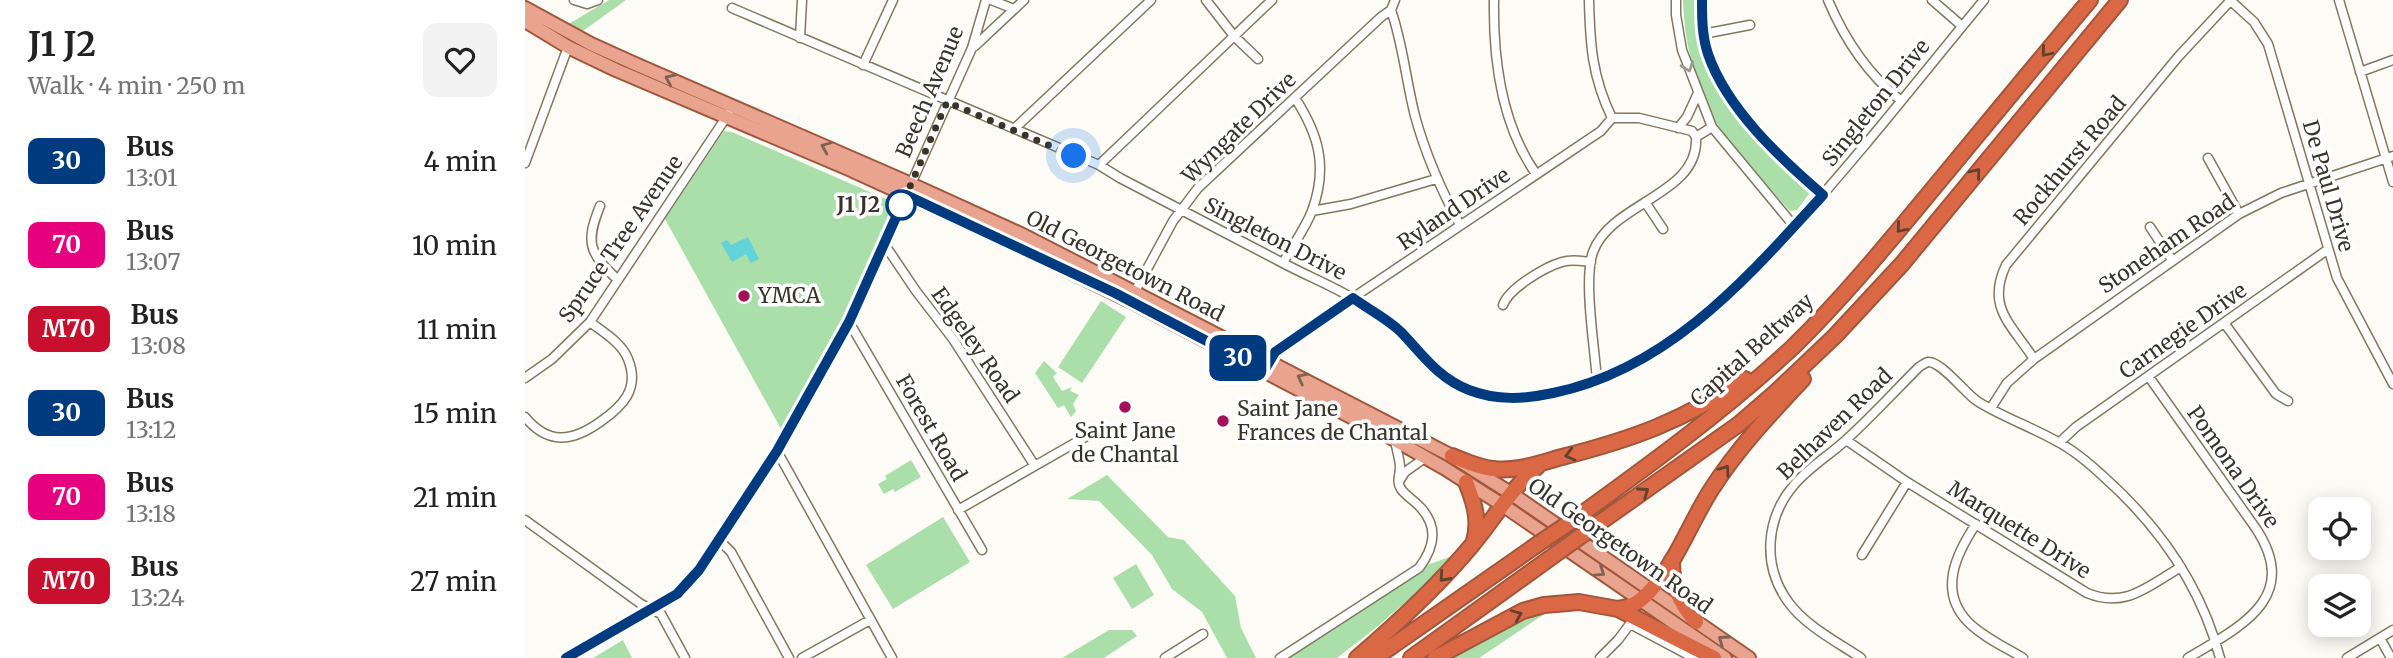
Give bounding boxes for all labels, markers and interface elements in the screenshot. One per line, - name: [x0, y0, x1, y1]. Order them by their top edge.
- street label: Beech Avenue: [890, 22, 969, 162]
- button: heart: [423, 23, 497, 97]
- text: J1 J2: [28, 24, 96, 65]
- street label: Singleton Drive: [1816, 33, 1935, 172]
- one-way arrow: [2042, 44, 2054, 57]
- one-way arrow: [1680, 60, 1694, 72]
- street label: Wyngate Drive: [1175, 66, 1302, 190]
- text: Walk · 4 min · 250 m: [28, 71, 245, 100]
- one-way arrow: [664, 73, 677, 87]
- street label: Rockhurst Road: [2008, 90, 2132, 231]
- street label: De Paul Drive: [2297, 117, 2360, 255]
- text: Bus: [126, 130, 174, 163]
- your location: [1056, 138, 1091, 173]
- one-way arrow: [821, 141, 833, 155]
- text: 30: [52, 145, 81, 176]
- text: 4 min: [423, 145, 497, 178]
- street label: Spruce Tree Avenue: [553, 150, 689, 328]
- street label: Ryland Drive: [1392, 161, 1515, 256]
- text: 13:01: [126, 163, 177, 192]
- one-way arrow: [1968, 168, 1981, 181]
- street label: Stoneham Road: [2093, 188, 2240, 299]
- marker: J1 J2: [886, 190, 916, 220]
- place label: J1 J2: [836, 191, 880, 218]
- street label: Singleton Drive: [1200, 191, 1351, 286]
- street label: Old Georgetown Road: [1022, 204, 1229, 327]
- text: Bus: [126, 214, 174, 247]
- one-way arrow: [1897, 219, 1909, 232]
- text: 70: [52, 229, 81, 260]
- text: 10 min: [412, 229, 497, 262]
- text: 13:07: [126, 247, 181, 276]
- street label: Carnegie Drive: [2114, 277, 2252, 385]
- place label: YMCA: [757, 282, 821, 309]
- street label: Edgeley Road: [926, 282, 1025, 408]
- street label: Capital Beltway: [1684, 287, 1819, 412]
- marker: YMCA: [736, 288, 752, 304]
- text: Bus: [131, 298, 179, 331]
- text: M70: [42, 313, 96, 344]
- text: 11 min: [417, 313, 497, 346]
- text: 13:08: [131, 331, 186, 360]
- line badge: 30: [1207, 335, 1269, 381]
- text: 30: [1223, 342, 1253, 373]
- street label: Belhaven Road: [1772, 362, 1898, 485]
- street label: Forest Road: [890, 370, 973, 486]
- one-way arrow: [1297, 372, 1309, 386]
- text: Bus: [126, 382, 174, 415]
- place label: Saint Jane Frances de Chantal: [1237, 395, 1428, 446]
- text: 30: [52, 397, 81, 428]
- text: 15 min: [413, 397, 497, 430]
- marker: Saint Jane de Chantal: [1117, 399, 1133, 415]
- street label: Pomona Drive: [2181, 400, 2286, 533]
- marker: Saint Jane Frances de Chantal: [1215, 413, 1231, 429]
- text: 13:12: [126, 415, 176, 444]
- place label: Saint Jane de Chantal: [1071, 417, 1179, 468]
- one-way arrow: [1564, 447, 1576, 462]
- one-way arrow: [1717, 465, 1729, 478]
- text: Bus: [126, 466, 174, 499]
- street label: Old Georgetown Road: [1523, 472, 1718, 620]
- street label: Marquette Drive: [1943, 475, 2096, 584]
- text: 70: [52, 481, 81, 512]
- text: 21 min: [413, 481, 497, 514]
- one-way arrow: [1636, 488, 1649, 500]
- map controls: [2308, 497, 2371, 637]
- button: locate: [2308, 497, 2371, 560]
- text: 13:18: [126, 499, 176, 528]
- text: Bus: [131, 550, 179, 583]
- one-way arrow: [1592, 564, 1605, 576]
- text: M70: [42, 565, 96, 596]
- text: 27 min: [410, 565, 497, 598]
- one-way arrow: [1440, 569, 1452, 582]
- button: layers: [2308, 574, 2371, 637]
- text: 13:24: [131, 583, 185, 612]
- one-way arrow: [1510, 609, 1522, 623]
- one-way arrow: [1717, 635, 1730, 648]

